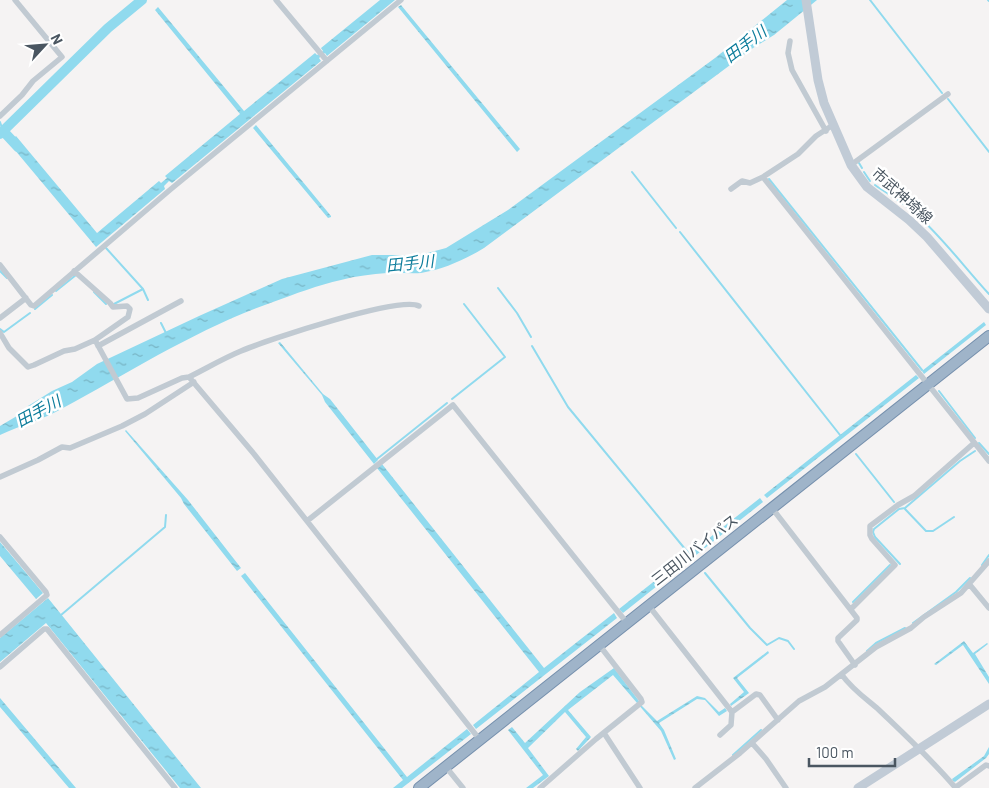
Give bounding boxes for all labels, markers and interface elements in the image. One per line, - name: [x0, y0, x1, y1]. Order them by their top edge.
- north arrow: [20, 20, 70, 70]
- water label: 田手川: [720, 20, 771, 66]
- text: N: [47, 31, 67, 47]
- street label: 市武神埼線: [869, 163, 937, 227]
- water label: 田手川: [385, 250, 437, 274]
- water label: 田手川: [12, 390, 65, 430]
- street label: 三田川バイパス: [648, 510, 741, 589]
- scale bar: [809, 736, 895, 768]
- text: 100 m: [816, 743, 854, 761]

